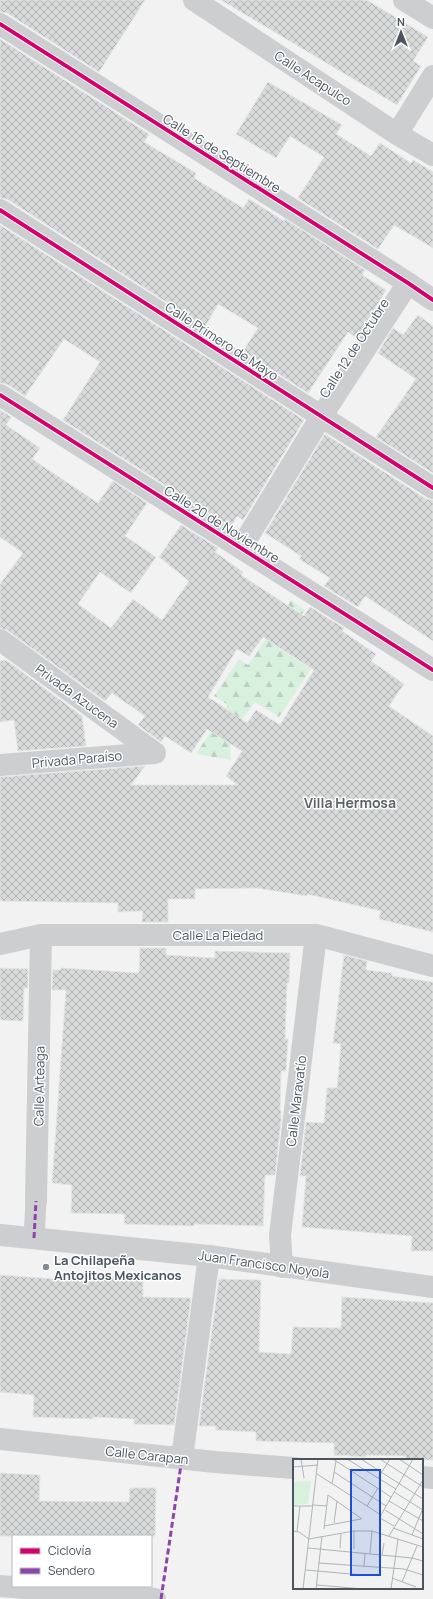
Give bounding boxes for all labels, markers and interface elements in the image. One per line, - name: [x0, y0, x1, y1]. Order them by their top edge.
- north arrow: [381, 12, 421, 52]
- text: N: [397, 14, 405, 29]
- street label: Calle Acapulco: [271, 46, 355, 110]
- street label: Calle 16 de Septiembre: [160, 109, 285, 197]
- street label: Calle 12 de Octubre: [315, 294, 393, 401]
- street label: Calle Primero de Mayo: [162, 298, 282, 385]
- street label: Calle 20 de Noviembre: [161, 481, 283, 567]
- street label: Privada Azucena: [32, 660, 122, 732]
- street label: Privada Paraíso: [31, 746, 123, 772]
- district label: Villa Hermosa: [304, 793, 396, 812]
- street label: Calle La Piedad: [173, 926, 263, 944]
- street label: Calle Arteaga: [29, 1046, 49, 1126]
- street label: Calle Maravatío: [281, 1054, 311, 1148]
- street label: Juan Francisco Noyola: [197, 1246, 331, 1282]
- place label: La Chilapeña Antojitos Mexicanos: [54, 1251, 182, 1284]
- marker: La Chilapeña Antojitos Mexicanos: [41, 1262, 51, 1272]
- street label: Calle Carapan: [104, 1442, 190, 1468]
- inset map: [293, 1459, 423, 1589]
- legend: [12, 1535, 152, 1587]
- text: Ciclovía: [48, 1542, 91, 1559]
- text: Sendero: [48, 1562, 95, 1579]

